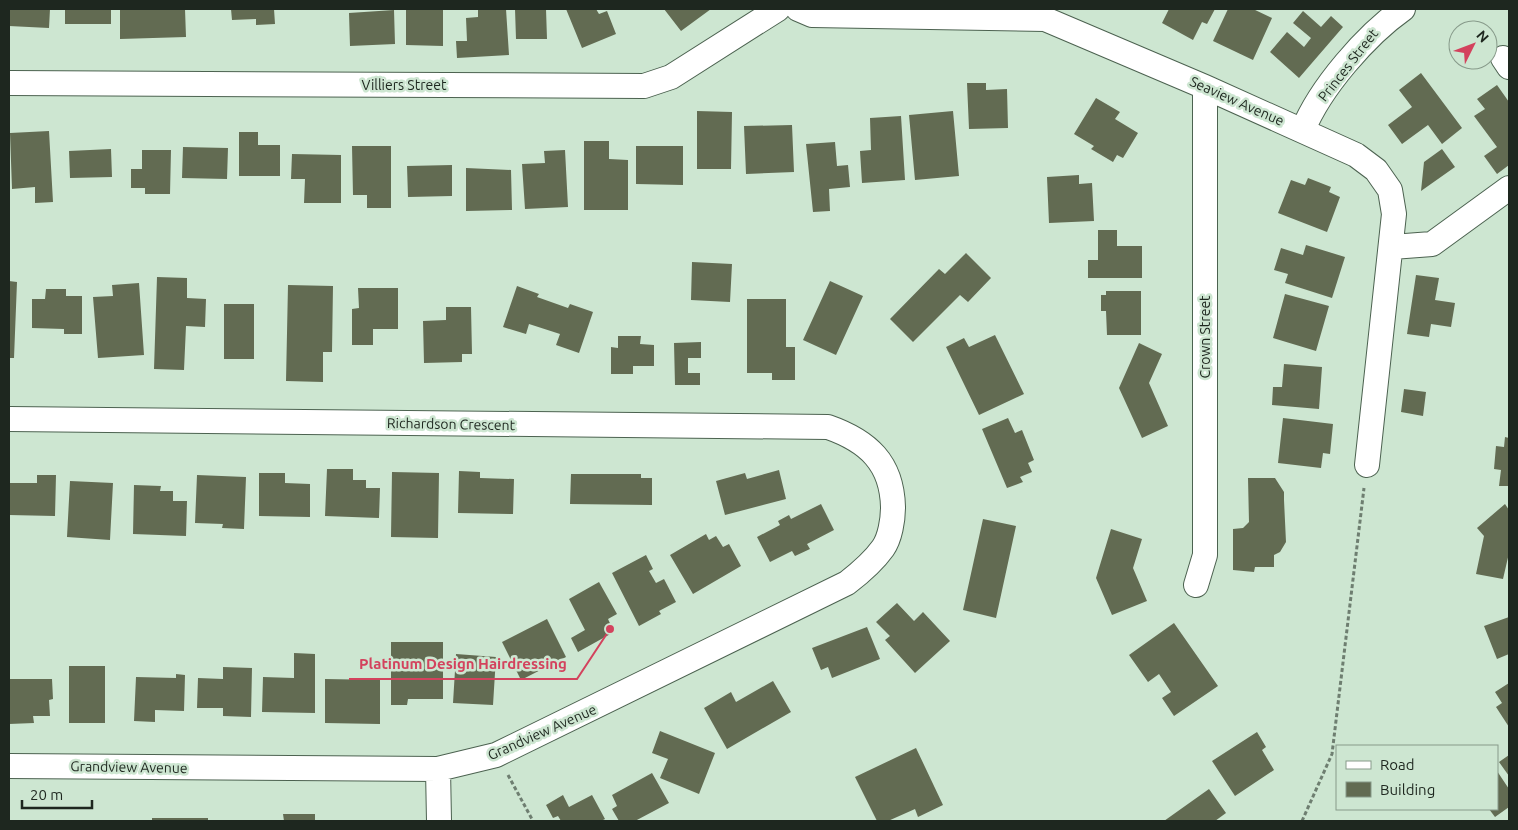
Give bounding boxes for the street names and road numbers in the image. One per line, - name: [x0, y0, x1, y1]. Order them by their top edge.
- street label: Princes Street: [1315, 25, 1382, 104]
- street label: Seaview Avenue: [1187, 73, 1287, 129]
- street label: Villiers Street: [362, 77, 447, 93]
- street label: Crown Street: [1197, 295, 1213, 379]
- street label: Richardson Crescent: [387, 415, 516, 433]
- street label: Grandview Avenue: [485, 701, 599, 763]
- street label: Grandview Avenue: [70, 758, 188, 776]

